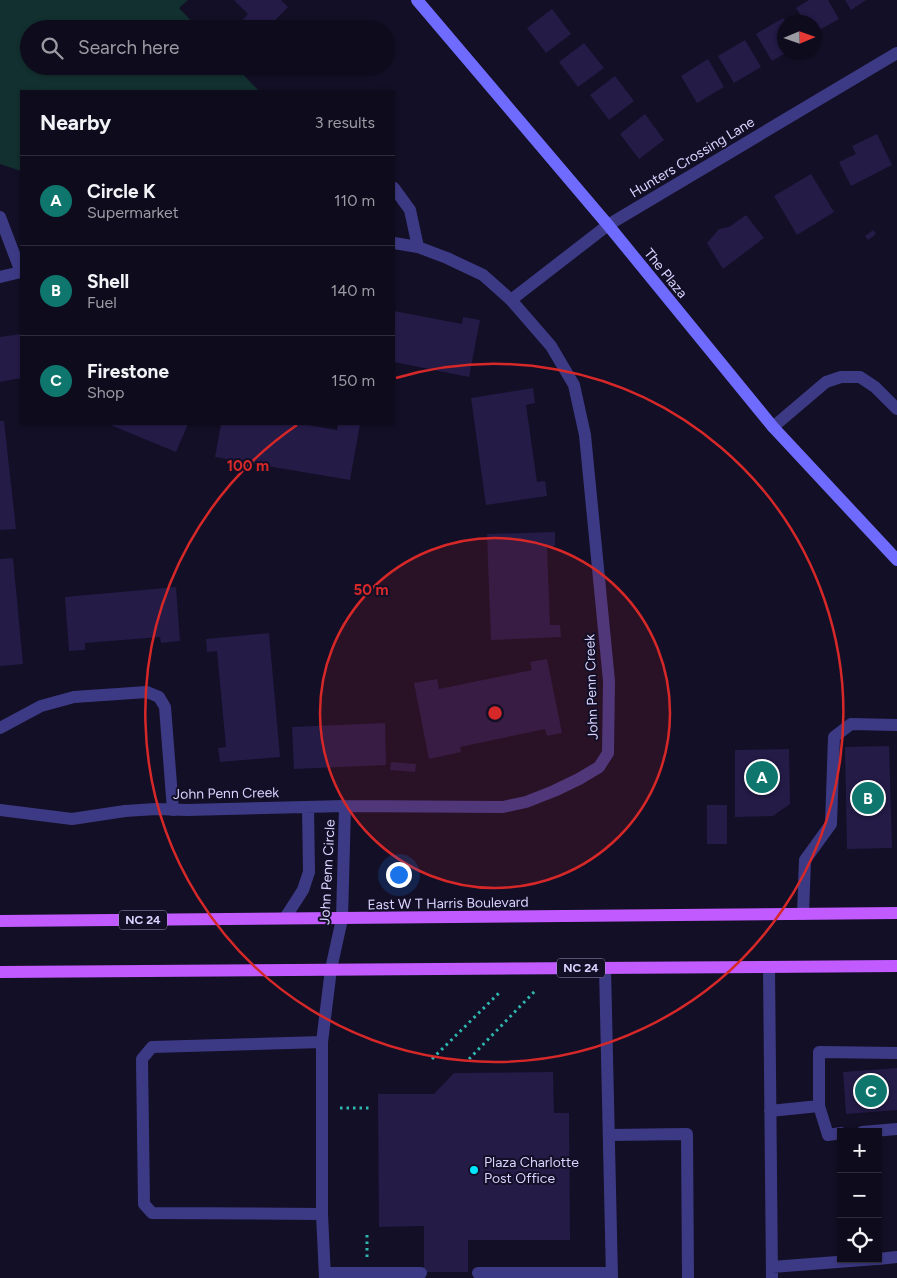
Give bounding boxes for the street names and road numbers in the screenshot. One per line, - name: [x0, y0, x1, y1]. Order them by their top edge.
- street label: Hunters Crossing Lane: [627, 113, 758, 201]
- street label: The Plaza: [640, 245, 691, 302]
- street label: John Penn Creek: [581, 634, 602, 740]
- street label: John Penn Creek: [173, 784, 279, 803]
- street label: John Penn Circle: [316, 819, 339, 925]
- street label: East W T Harris Boulevard: [367, 894, 529, 913]
- road number: NC 24: [119, 910, 167, 930]
- road number: NC 24: [557, 958, 605, 978]

